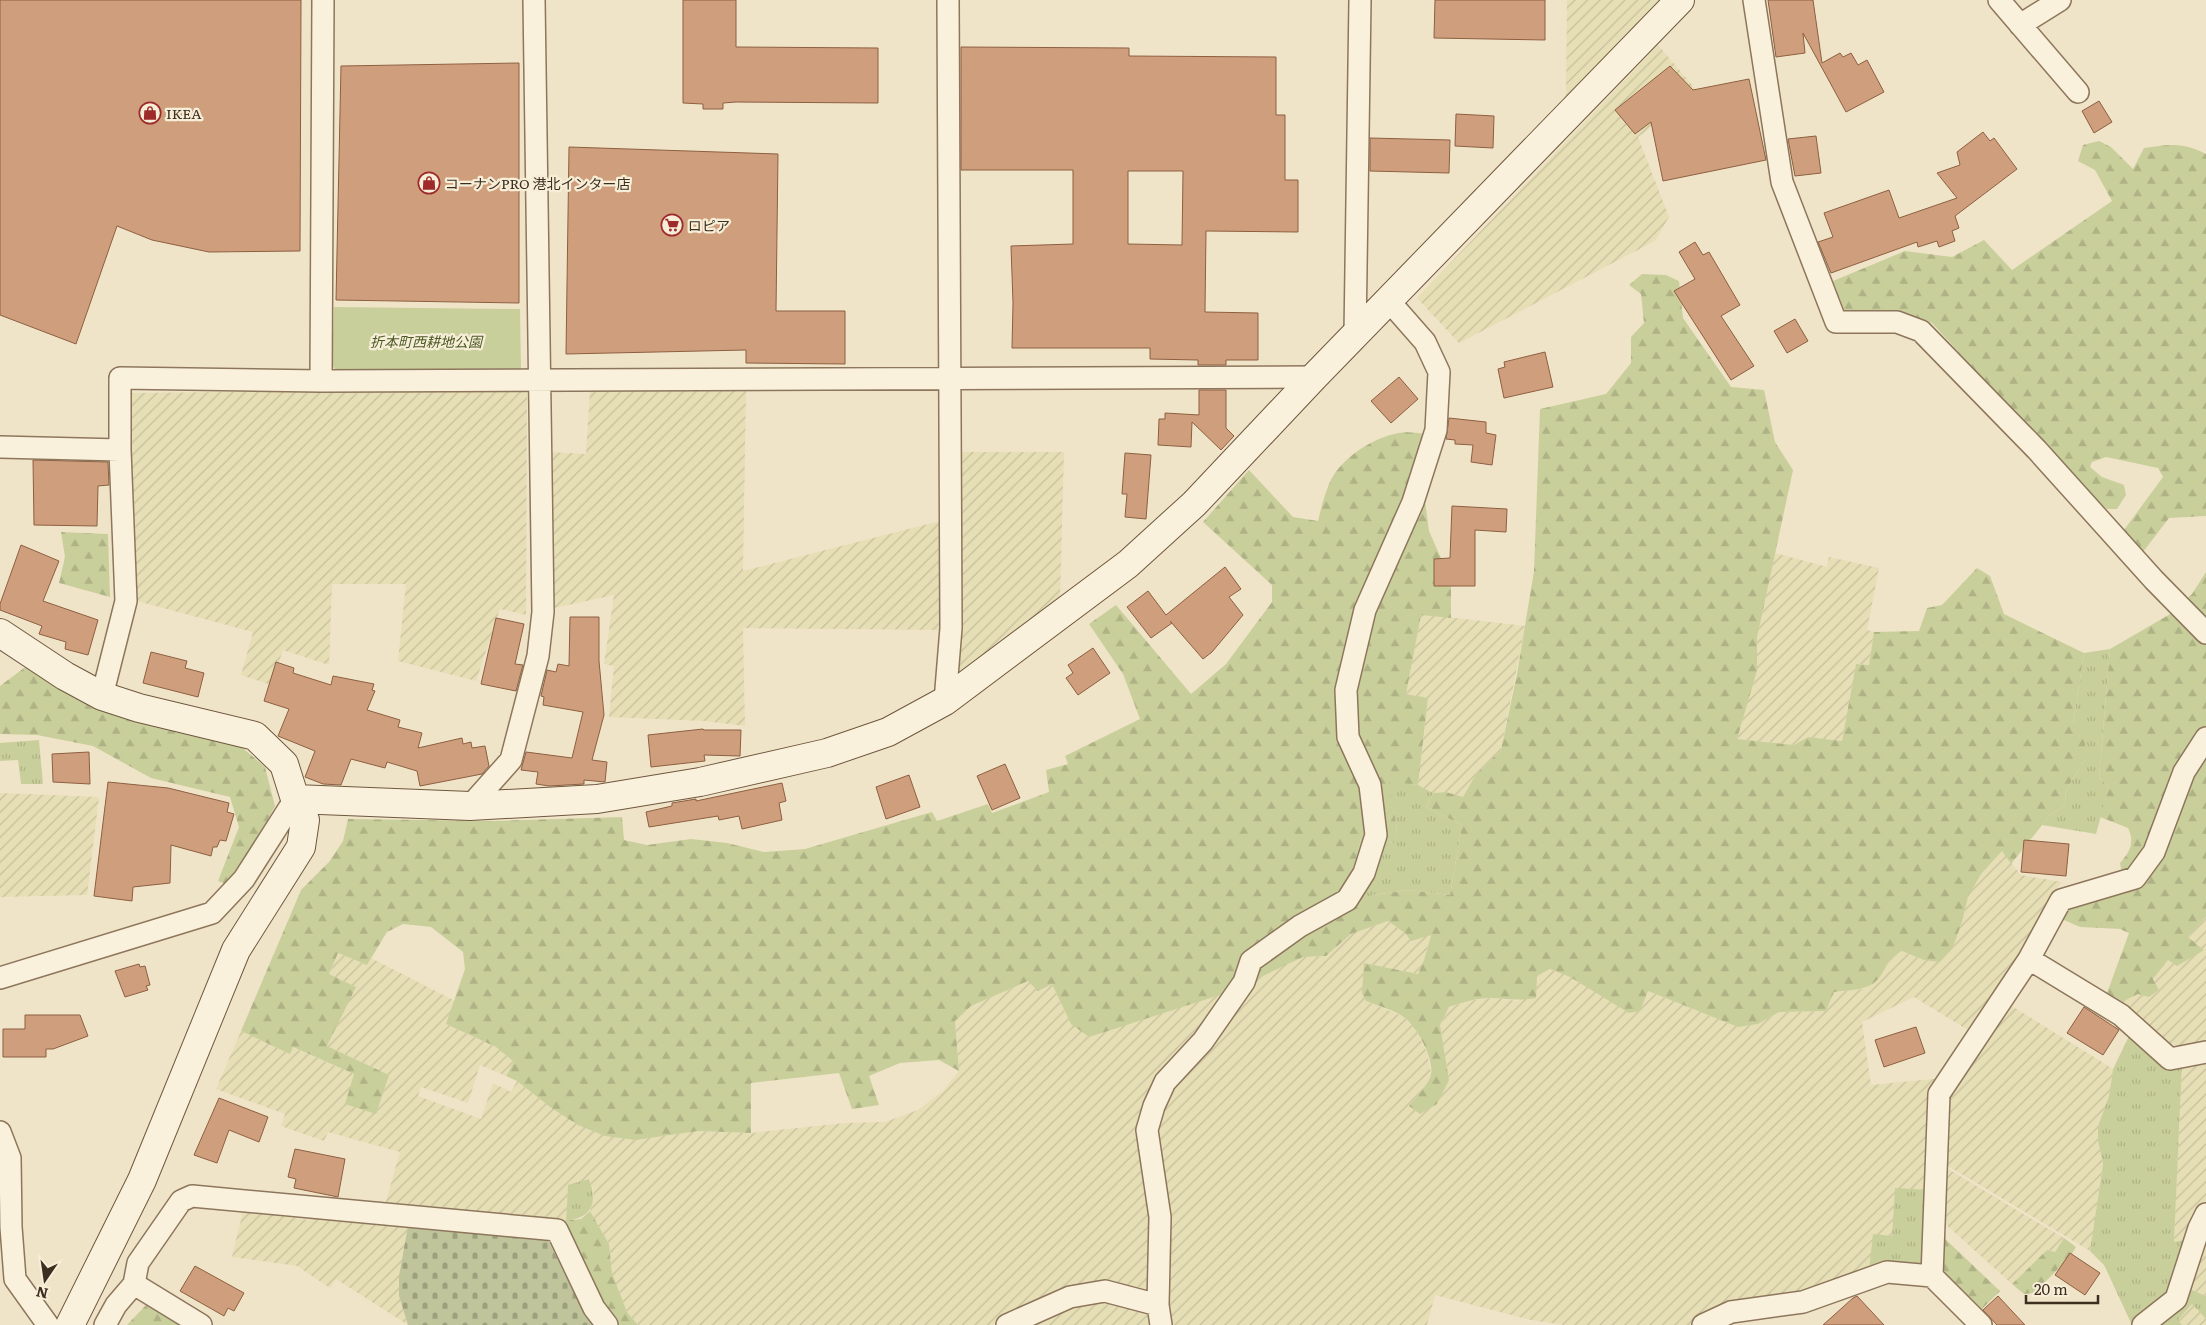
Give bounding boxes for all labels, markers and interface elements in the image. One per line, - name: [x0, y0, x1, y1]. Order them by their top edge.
- shop icon: IKEA: [138, 101, 162, 125]
- place label: IKEA: [166, 103, 202, 123]
- shop icon: コーナンPRO 港北インター店: [417, 171, 441, 195]
- place label: コーナンPRO 港北インター店: [445, 173, 631, 193]
- supermarket icon: ロピア: [660, 213, 684, 237]
- place label: ロピア: [688, 215, 730, 235]
- park label: 折本町西耕地公園: [370, 331, 484, 351]
- north arrow: [20, 1255, 70, 1305]
- scale bar: [2026, 1272, 2098, 1304]
- text: 20 m: [2034, 1277, 2068, 1300]
- text: N: [34, 1283, 50, 1305]

